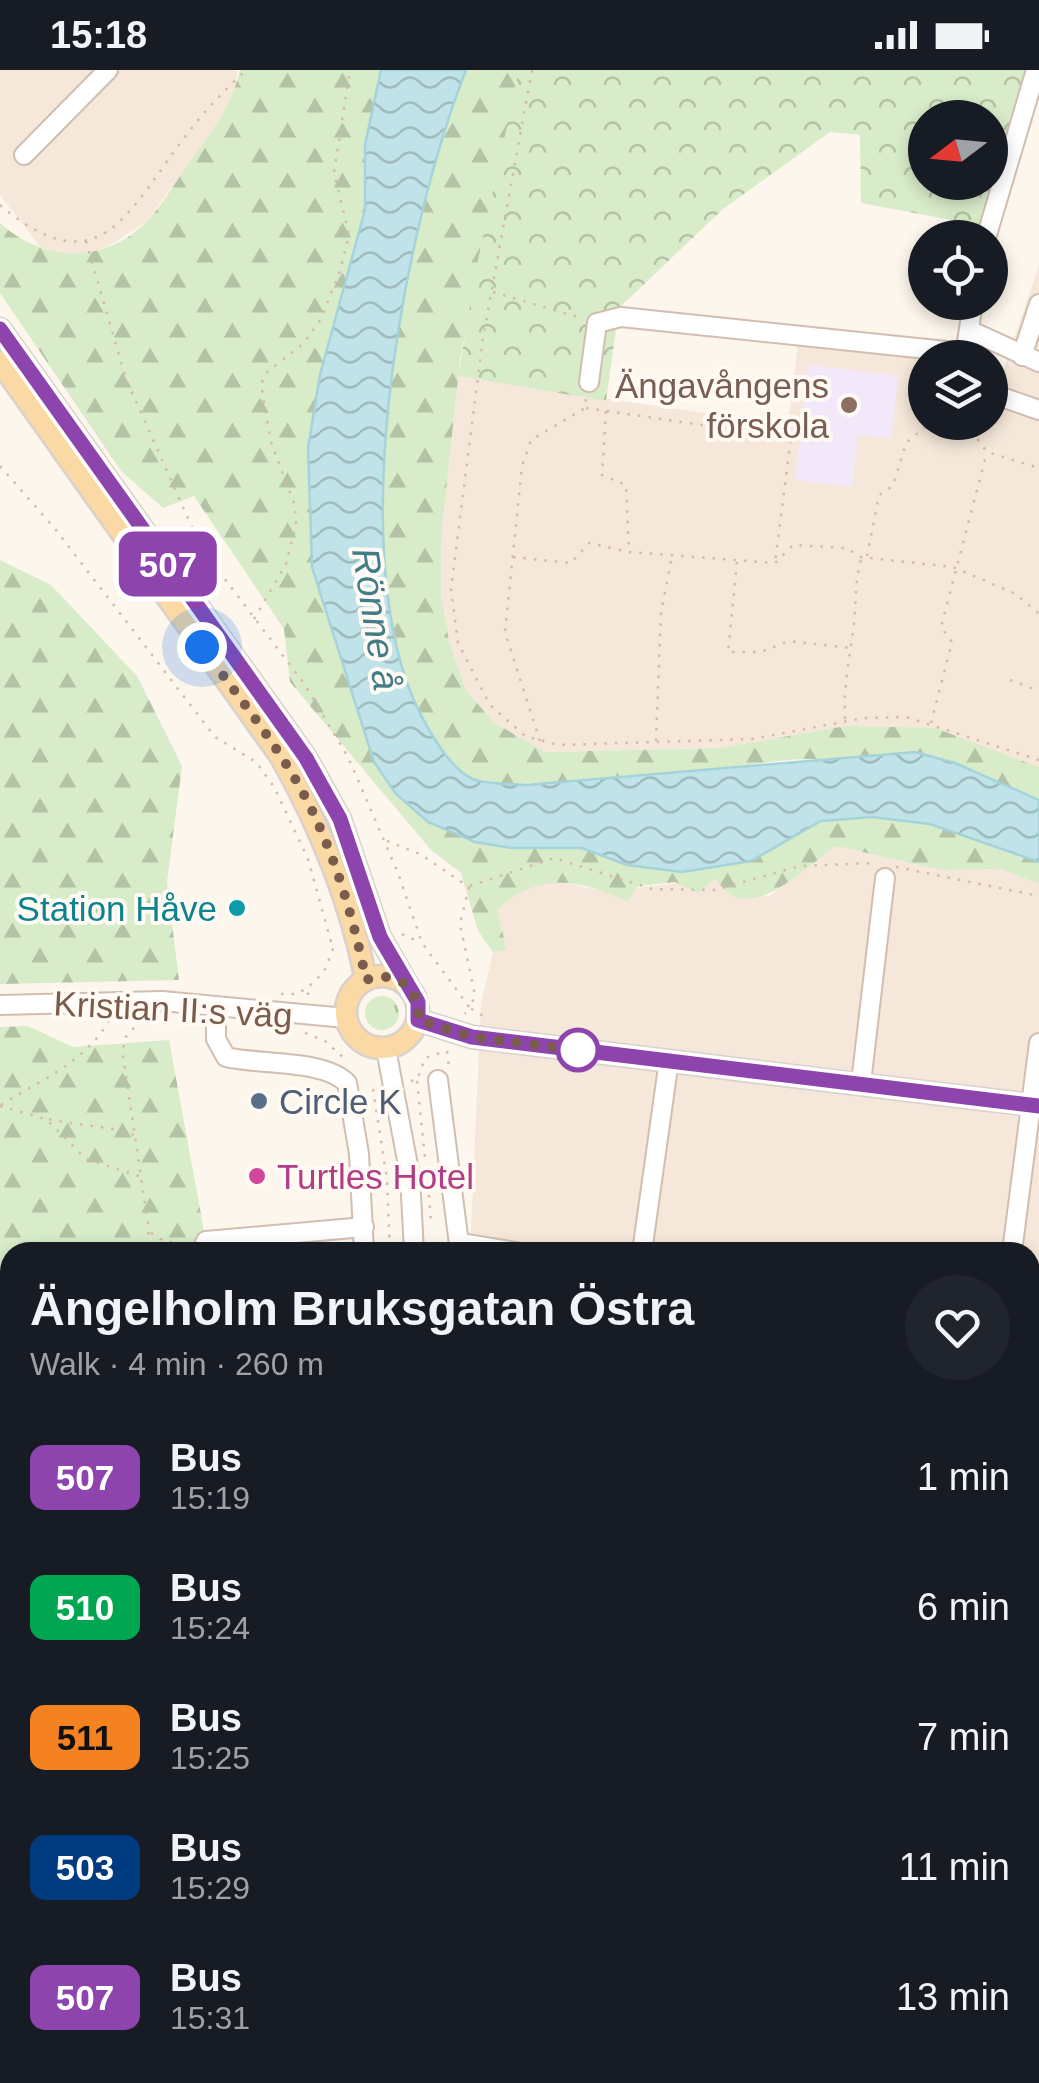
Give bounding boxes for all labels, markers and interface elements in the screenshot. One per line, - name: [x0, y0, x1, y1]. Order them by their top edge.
- text: 15:18: [50, 14, 147, 56]
- north arrow: [908, 100, 1008, 200]
- map controls: [908, 100, 1008, 440]
- button: locate: [908, 220, 1008, 320]
- button: layers: [908, 340, 1008, 440]
- place label: Ängavångens förskola: [615, 366, 830, 445]
- marker: Ängavångens förskola: [838, 394, 860, 416]
- line badge: 507: [110, 532, 226, 596]
- text: 507: [139, 545, 197, 584]
- water label: Rönne å: [344, 545, 408, 693]
- your location: [177, 622, 227, 672]
- place label: Station Håve: [17, 889, 217, 928]
- marker: Station Håve: [226, 897, 248, 919]
- street label: Kristian II:s väg: [53, 983, 293, 1035]
- unlabelled marker: [557, 1029, 599, 1071]
- place label: Circle K: [279, 1082, 402, 1121]
- marker: Circle K: [248, 1090, 270, 1112]
- place label: Turtles Hotel: [277, 1157, 474, 1196]
- marker: Turtles Hotel: [246, 1165, 268, 1187]
- button: heart: [905, 1275, 1010, 1380]
- text: Ängelholm Bruksgatan Östra: [30, 1282, 694, 1335]
- text: Walk · 4 min · 260 m: [30, 1346, 324, 1382]
- text: Bus: [170, 1437, 242, 1479]
- text: 1 min: [917, 1456, 1010, 1498]
- text: 507: [56, 1458, 114, 1497]
- text: 15:19: [170, 1480, 250, 1516]
- text: Bus: [170, 1567, 242, 1609]
- text: 6 min: [917, 1586, 1010, 1628]
- text: 510: [56, 1588, 114, 1627]
- text: 15:24: [170, 1610, 250, 1646]
- text: Bus: [170, 1697, 242, 1739]
- text: 7 min: [917, 1716, 1010, 1758]
- text: 511: [57, 1718, 113, 1757]
- text: 15:25: [170, 1740, 250, 1776]
- text: Bus: [170, 1827, 242, 1869]
- text: 11 min: [899, 1846, 1010, 1888]
- text: 503: [56, 1848, 114, 1887]
- text: 15:29: [170, 1870, 250, 1906]
- text: Bus: [170, 1957, 242, 1999]
- text: 13 min: [896, 1976, 1010, 2018]
- text: 507: [56, 1978, 114, 2017]
- text: 15:31: [170, 2000, 250, 2036]

